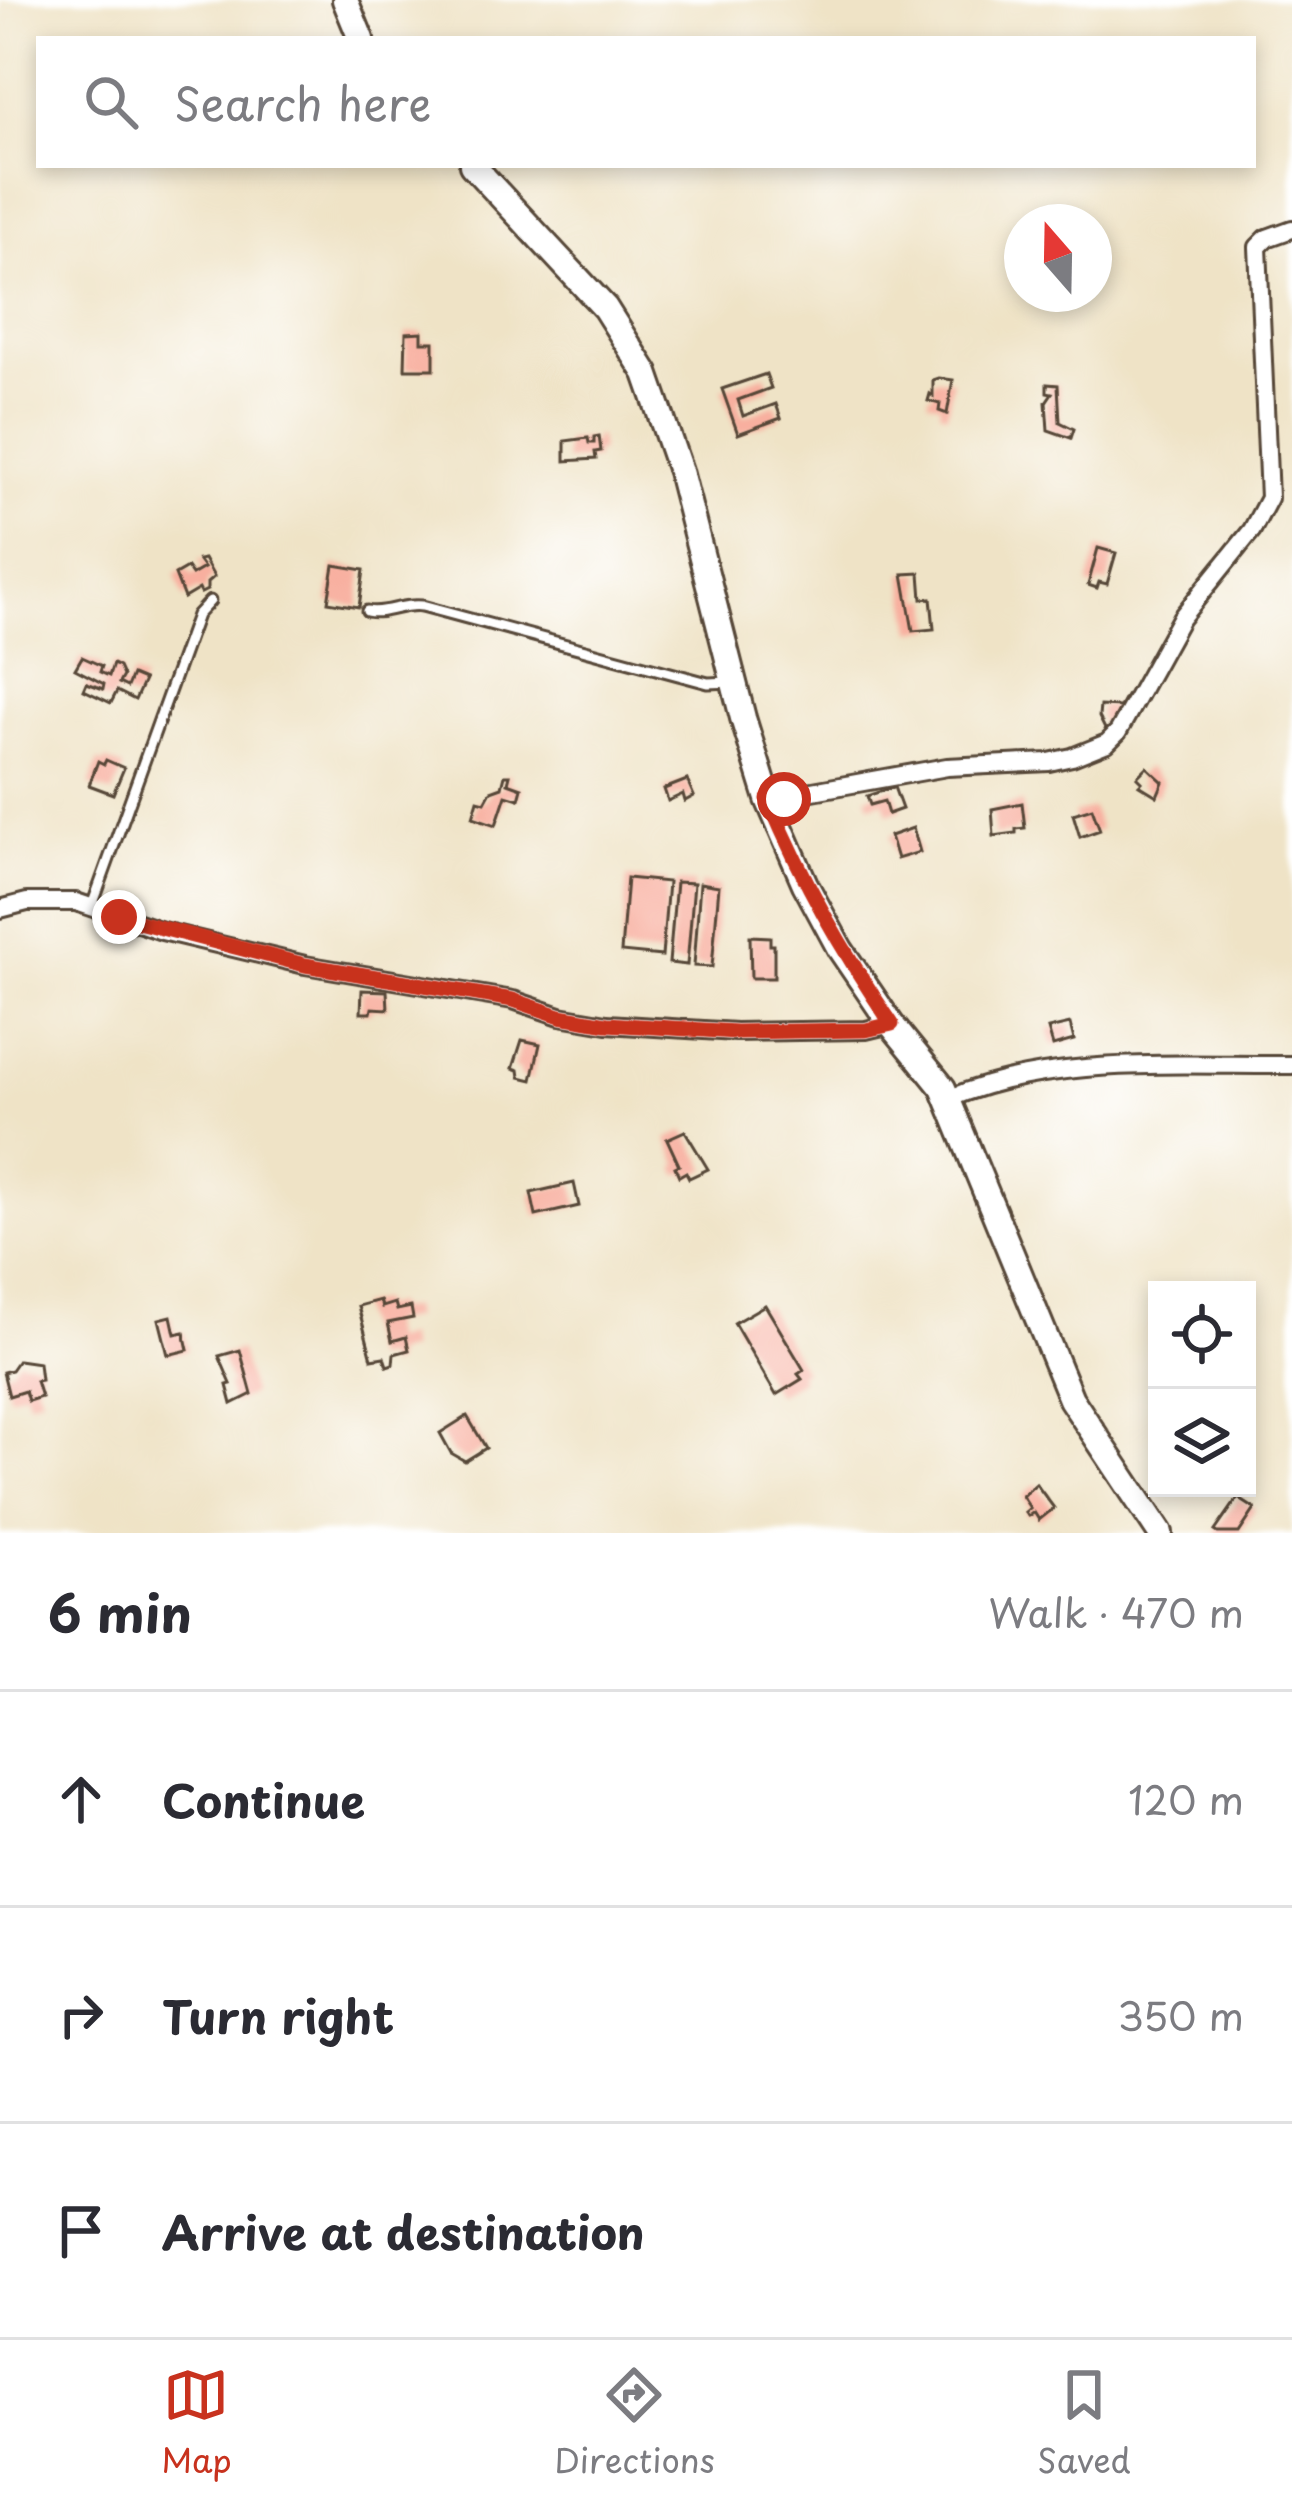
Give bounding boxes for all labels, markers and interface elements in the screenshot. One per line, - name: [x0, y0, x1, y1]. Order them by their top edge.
- search box: [36, 36, 1256, 168]
- text: Search here: [174, 68, 431, 136]
- icon: search: [78, 69, 144, 135]
- north arrow: [1004, 204, 1112, 312]
- route start: [757, 772, 811, 826]
- route end: [92, 890, 146, 944]
- map controls: [1148, 1281, 1256, 1497]
- button: locate: [1148, 1281, 1256, 1389]
- button: layers: [1148, 1389, 1256, 1497]
- text: 6 min: [48, 1573, 192, 1650]
- text: Walk · 470 m: [988, 1582, 1244, 1641]
- text: Continue: [162, 1765, 365, 1833]
- icon: ahead: [48, 1766, 114, 1832]
- text: 120 m: [1128, 1769, 1244, 1828]
- text: Turn right: [162, 1981, 394, 2049]
- icon: right: [48, 1982, 114, 2048]
- text: 350 m: [1117, 1985, 1244, 2044]
- text: Arrive at destination: [162, 2197, 645, 2265]
- icon: arrive: [48, 2198, 114, 2264]
- tab: Map: [161, 2362, 232, 2484]
- tab: Directions: [554, 2362, 715, 2484]
- tab: Saved: [1037, 2362, 1131, 2484]

